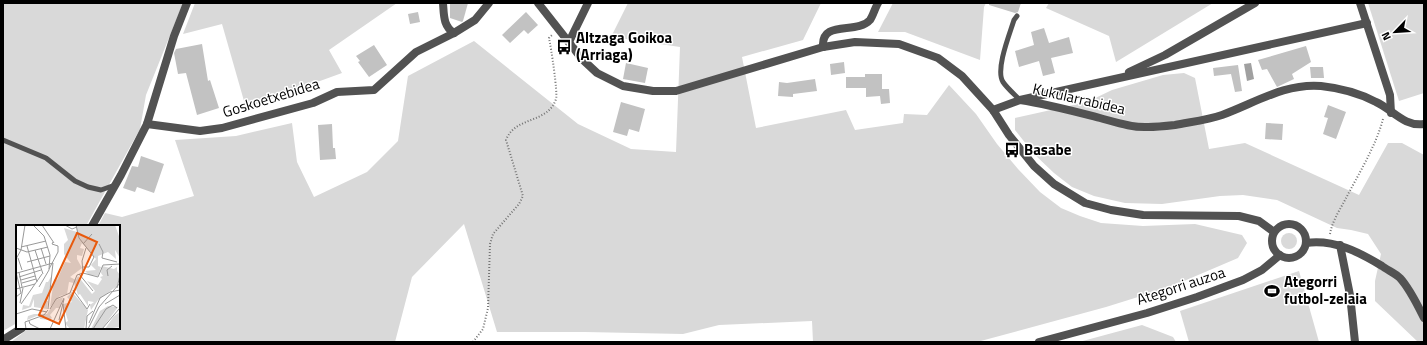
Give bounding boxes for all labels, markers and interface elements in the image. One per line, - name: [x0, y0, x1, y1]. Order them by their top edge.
- north arrow: [1375, 12, 1415, 52]
- place label: Altzaga Goikoa (Arriaga): [576, 26, 673, 66]
- text: N: [1377, 29, 1395, 43]
- bus stop icon: Altzaga Goikoa (Arriaga): [555, 38, 573, 56]
- street label: Goskoetxebidea: [220, 72, 323, 123]
- street label: Kukularrabidea: [1030, 77, 1128, 120]
- place label: Basabe: [1024, 138, 1072, 161]
- bus stop icon: Basabe: [1003, 141, 1021, 159]
- inset map: [16, 225, 120, 329]
- street label: Ategorri auzoa: [1134, 260, 1229, 311]
- place label: Ategorri futbol-zelaia: [1284, 270, 1367, 310]
- sports icon: Ategorri futbol-zelaia: [1263, 282, 1281, 300]

